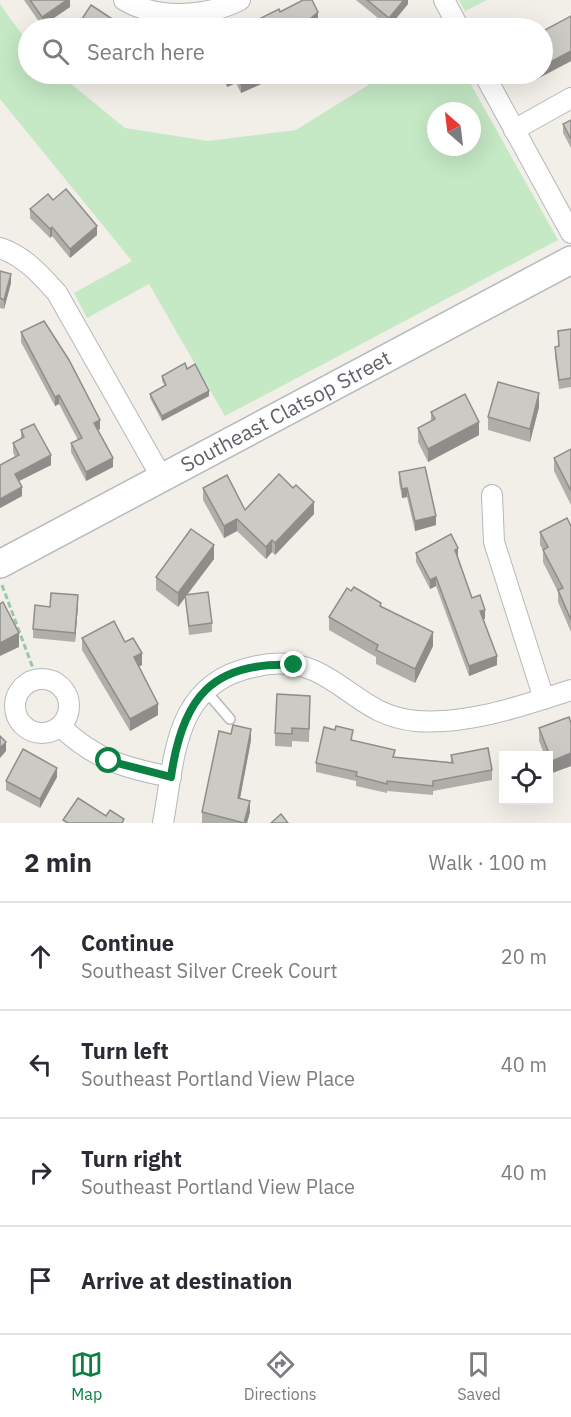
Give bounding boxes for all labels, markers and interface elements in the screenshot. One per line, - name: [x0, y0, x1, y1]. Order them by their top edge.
- search box: [18, 18, 553, 84]
- icon: search: [39, 35, 72, 68]
- text: Search here: [87, 37, 205, 66]
- north arrow: [427, 102, 481, 156]
- street label: Southeast Clatsop Street: [175, 343, 396, 478]
- route end: [280, 651, 306, 677]
- route start: [95, 747, 121, 773]
- map controls: [499, 751, 553, 805]
- button: locate: [499, 751, 553, 805]
- text: 2 min: [24, 845, 92, 879]
- text: Walk · 100 m: [429, 849, 547, 876]
- text: Continue: [81, 928, 174, 957]
- icon: ahead: [24, 940, 57, 973]
- text: 20 m: [501, 943, 547, 970]
- text: Southeast Silver Creek Court: [81, 957, 337, 984]
- text: Turn left: [81, 1036, 169, 1065]
- icon: left: [24, 1048, 57, 1081]
- text: 40 m: [501, 1051, 547, 1078]
- text: Southeast Portland View Place: [81, 1065, 355, 1092]
- text: Turn right: [81, 1144, 182, 1173]
- icon: right: [24, 1156, 57, 1189]
- text: 40 m: [501, 1159, 547, 1186]
- text: Southeast Portland View Place: [81, 1173, 355, 1200]
- icon: arrive: [24, 1264, 57, 1297]
- text: Arrive at destination: [81, 1266, 292, 1295]
- tab: Map: [70, 1348, 103, 1404]
- tab: Directions: [244, 1348, 317, 1404]
- tab: Saved: [457, 1348, 501, 1404]

